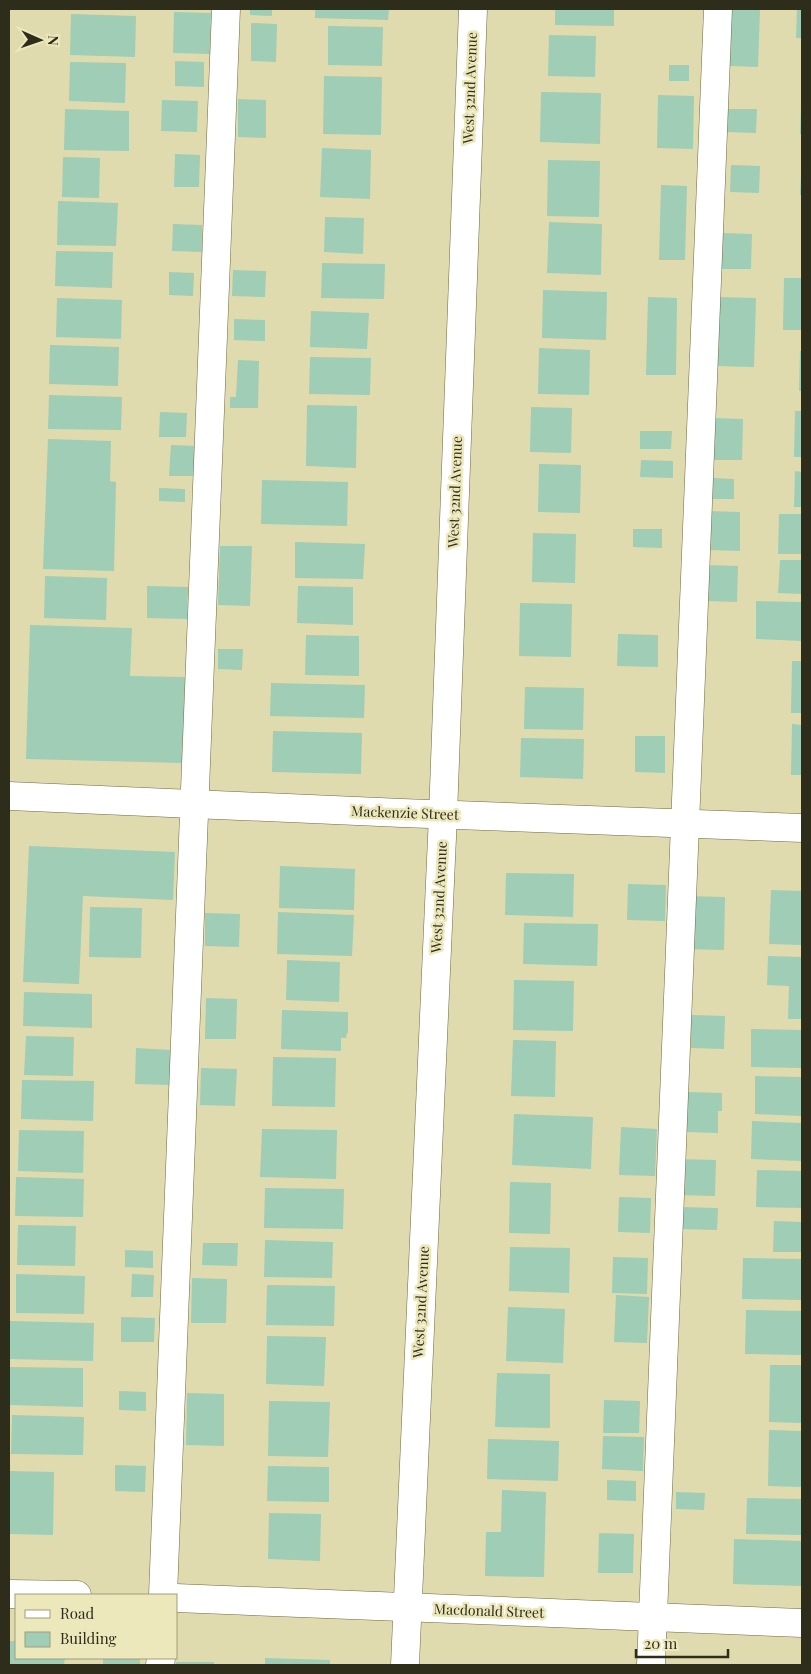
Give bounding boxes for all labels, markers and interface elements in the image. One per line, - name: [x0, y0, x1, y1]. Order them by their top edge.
- north arrow: [15, 15, 65, 65]
- street label: West 32nd Avenue: [458, 32, 481, 145]
- text: N: [44, 35, 63, 46]
- street label: West 32nd Avenue: [443, 436, 466, 549]
- street label: Mackenzie Street: [351, 801, 460, 824]
- street label: West 32nd Avenue: [426, 841, 451, 954]
- street label: West 32nd Avenue: [408, 1246, 433, 1359]
- legend: [15, 1594, 178, 1659]
- street label: Macdonald Street: [434, 1599, 545, 1622]
- text: Road: [60, 1603, 94, 1623]
- scale bar: [636, 1626, 728, 1658]
- text: Building: [60, 1628, 117, 1648]
- text: 20 m: [644, 1633, 678, 1653]

